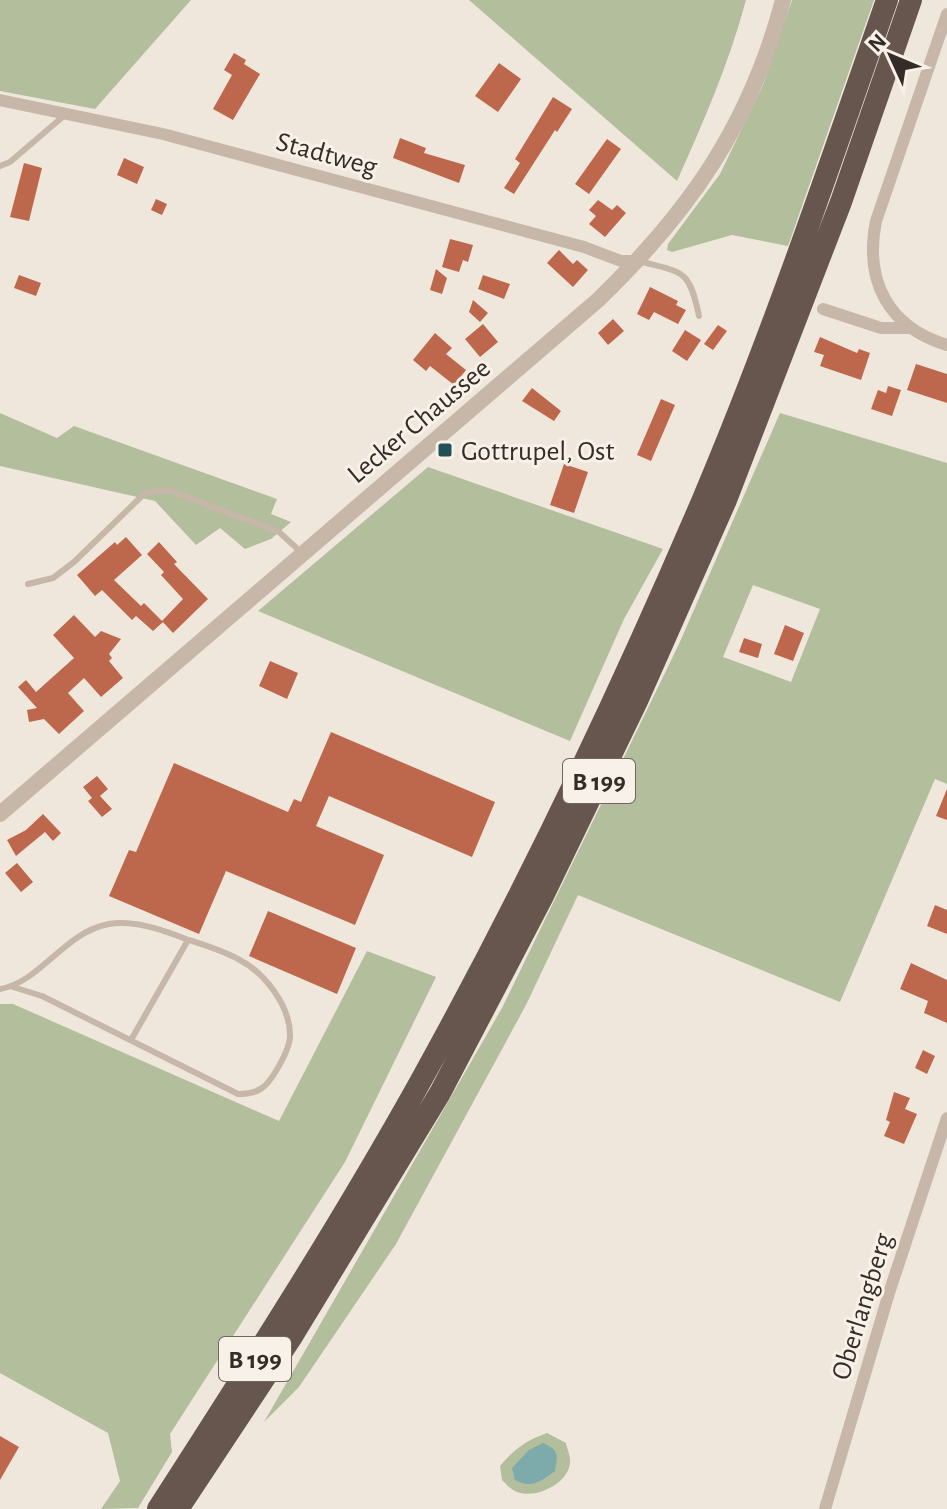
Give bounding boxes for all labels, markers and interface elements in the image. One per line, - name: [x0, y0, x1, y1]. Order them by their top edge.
- north arrow: [851, 16, 931, 96]
- text: N: [864, 30, 891, 56]
- street label: Stadtweg: [273, 128, 380, 182]
- street label: Lecker Chaussee: [343, 354, 496, 489]
- place label: Gottrupel, Ost: [461, 438, 614, 466]
- marker: Gottrupel, Ost: [436, 441, 454, 459]
- road number: B 199: [563, 759, 635, 803]
- street label: Oberlangberg: [827, 1230, 899, 1383]
- road number: B 199: [219, 1337, 291, 1381]

